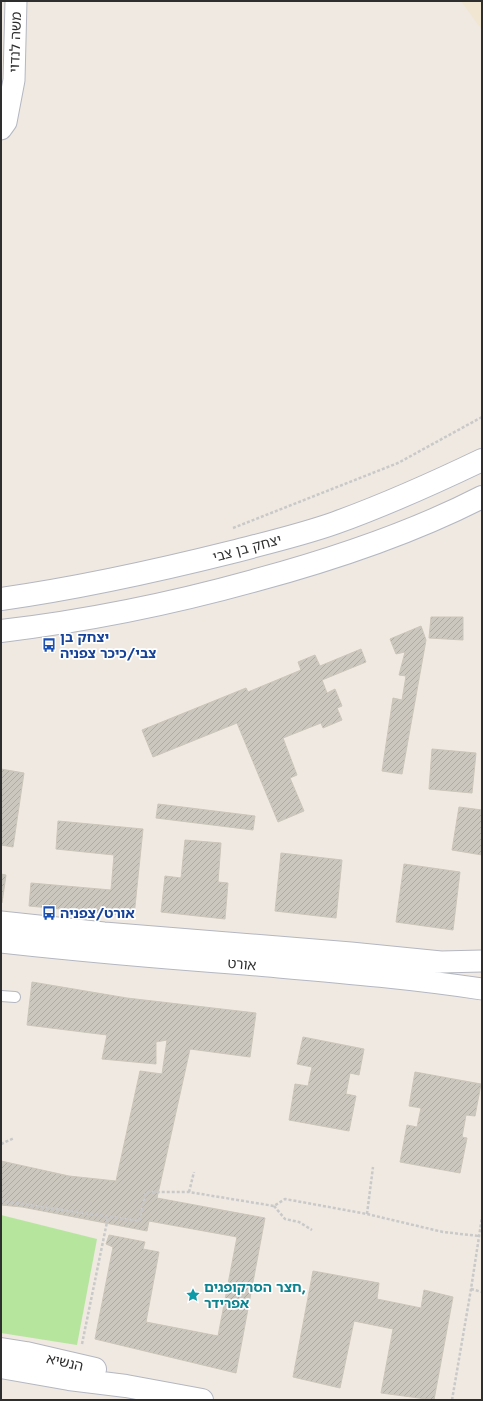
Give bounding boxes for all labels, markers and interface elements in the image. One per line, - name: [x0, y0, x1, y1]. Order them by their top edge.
- street label: משה לנדוי: [4, 11, 26, 73]
- street label: יצחק בן צבי: [210, 529, 284, 567]
- place label: יצחק בן צבי/כיכר צפניה: [60, 627, 156, 663]
- bus stop icon: יצחק בן צבי/כיכר צפניה: [41, 637, 57, 653]
- place label: אורט/צפניה: [60, 903, 135, 923]
- bus stop icon: אורט/צפניה: [41, 905, 57, 921]
- street label: אורט: [227, 953, 257, 975]
- place label: חצר הסרקופגים, אפרידר: [204, 1277, 306, 1313]
- place icon: חצר הסרקופגים, אפרידר: [185, 1287, 201, 1303]
- street label: הנשיא: [45, 1348, 85, 1376]

